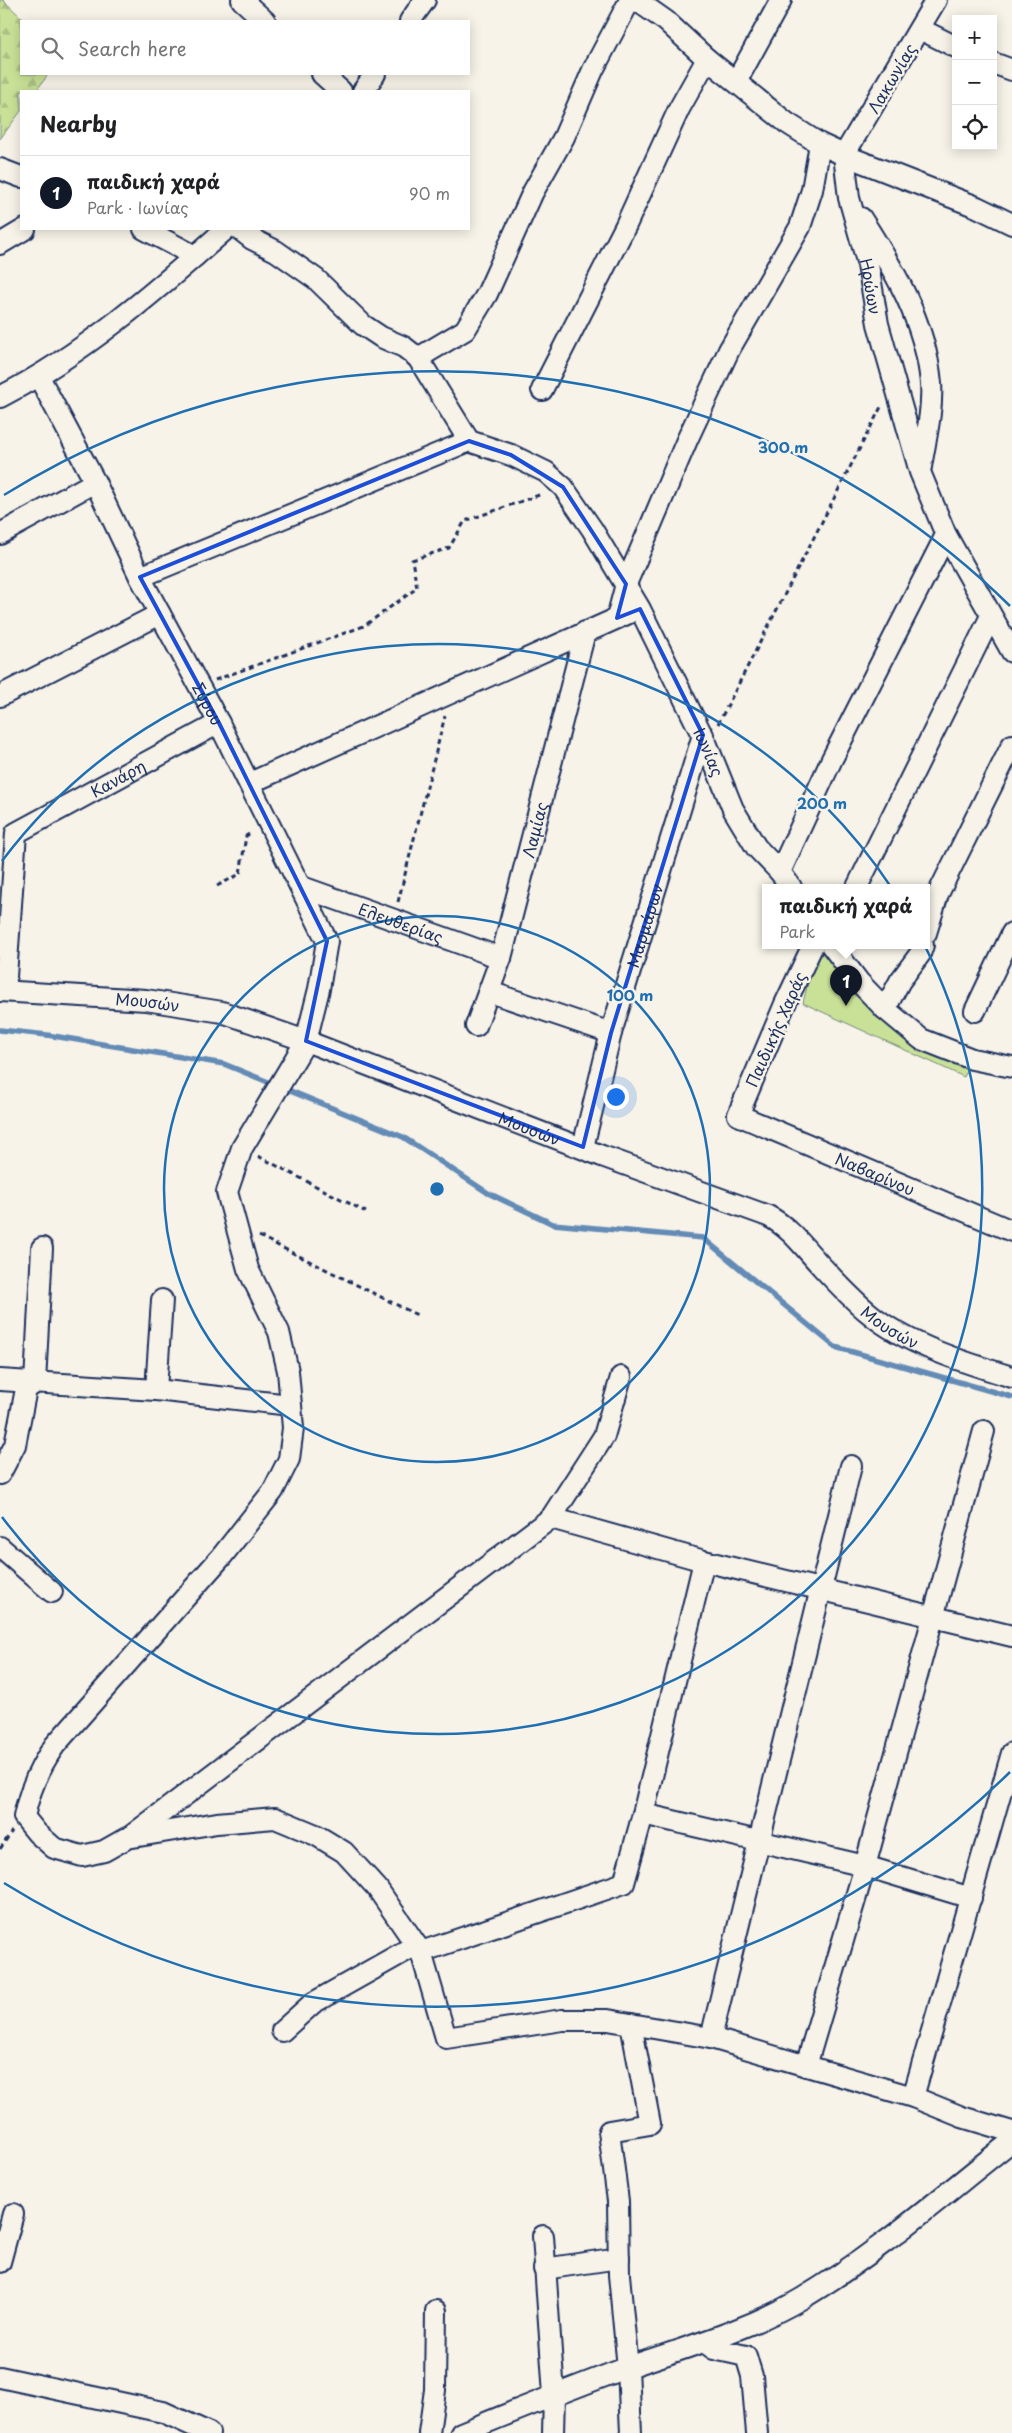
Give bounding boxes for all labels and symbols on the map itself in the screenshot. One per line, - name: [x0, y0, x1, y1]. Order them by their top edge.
- street label: Λακωνίας: [861, 38, 921, 118]
- street label: Ηρώων: [855, 255, 888, 316]
- text: 300 m: [758, 435, 808, 458]
- street label: Σύρου: [187, 678, 230, 729]
- street label: Ιωνίας: [688, 723, 730, 780]
- street label: Κανάρη: [86, 753, 150, 803]
- text: 200 m: [797, 791, 847, 814]
- street label: Λαμίας: [515, 799, 553, 860]
- street label: Μαρμάρων: [620, 880, 669, 971]
- street label: Ελευθερίας: [355, 896, 447, 948]
- pin: 1: [830, 965, 862, 1006]
- street label: Παιδικής Χαράς: [739, 968, 811, 1090]
- text: 100 m: [607, 983, 653, 1006]
- street label: Μουσών: [115, 986, 181, 1017]
- your location: [603, 1084, 629, 1110]
- street label: Μουσών: [495, 1105, 564, 1151]
- street label: Ναβαρίνου: [832, 1146, 919, 1201]
- centre of rings: [428, 1180, 446, 1198]
- street label: Μουσών: [856, 1299, 923, 1354]

